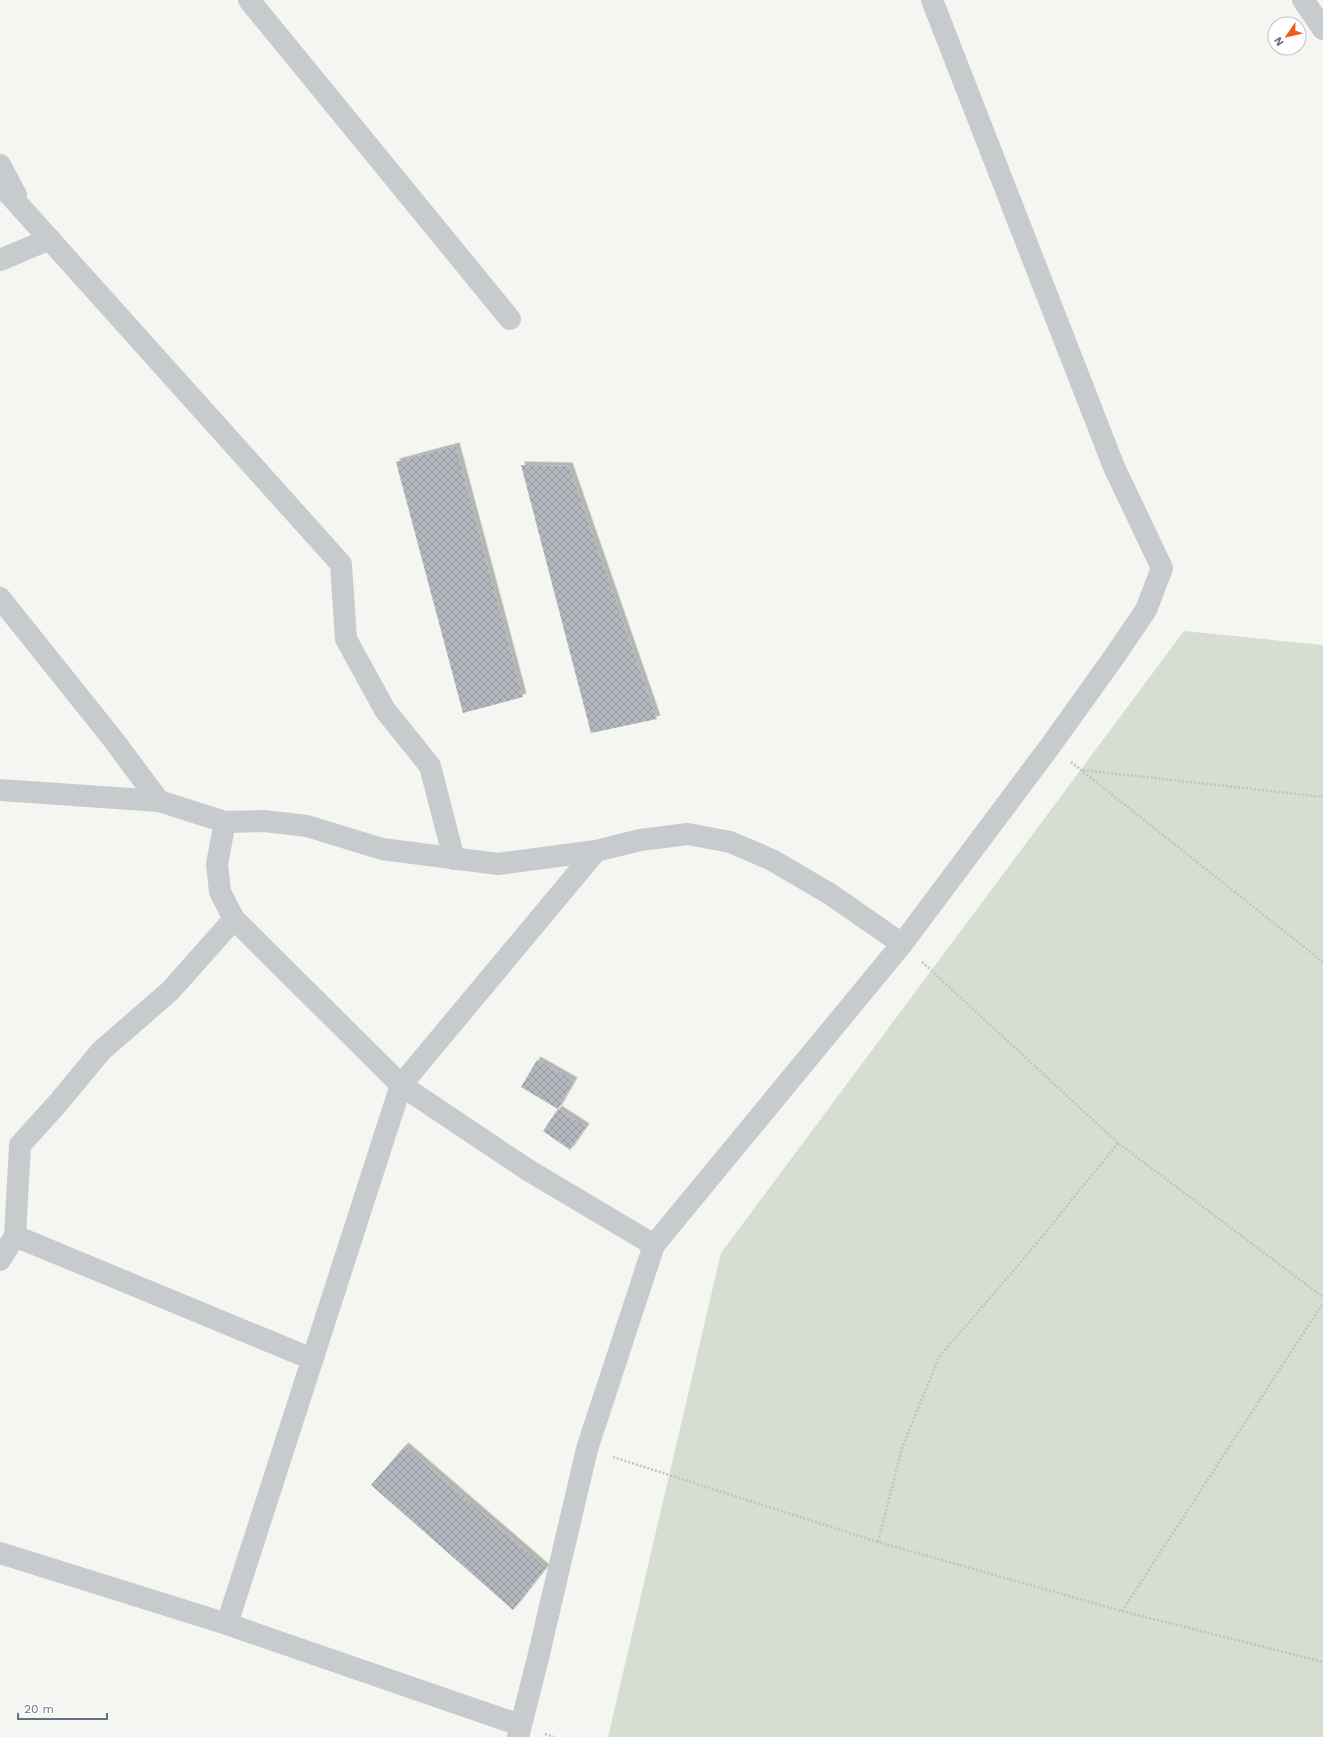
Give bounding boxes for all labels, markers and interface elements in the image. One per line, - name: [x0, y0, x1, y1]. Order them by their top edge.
- north arrow: [1267, 16, 1307, 56]
- text: N: [1271, 34, 1287, 48]
- scale bar: [18, 1695, 107, 1721]
- text: 20 m: [24, 1702, 54, 1716]

